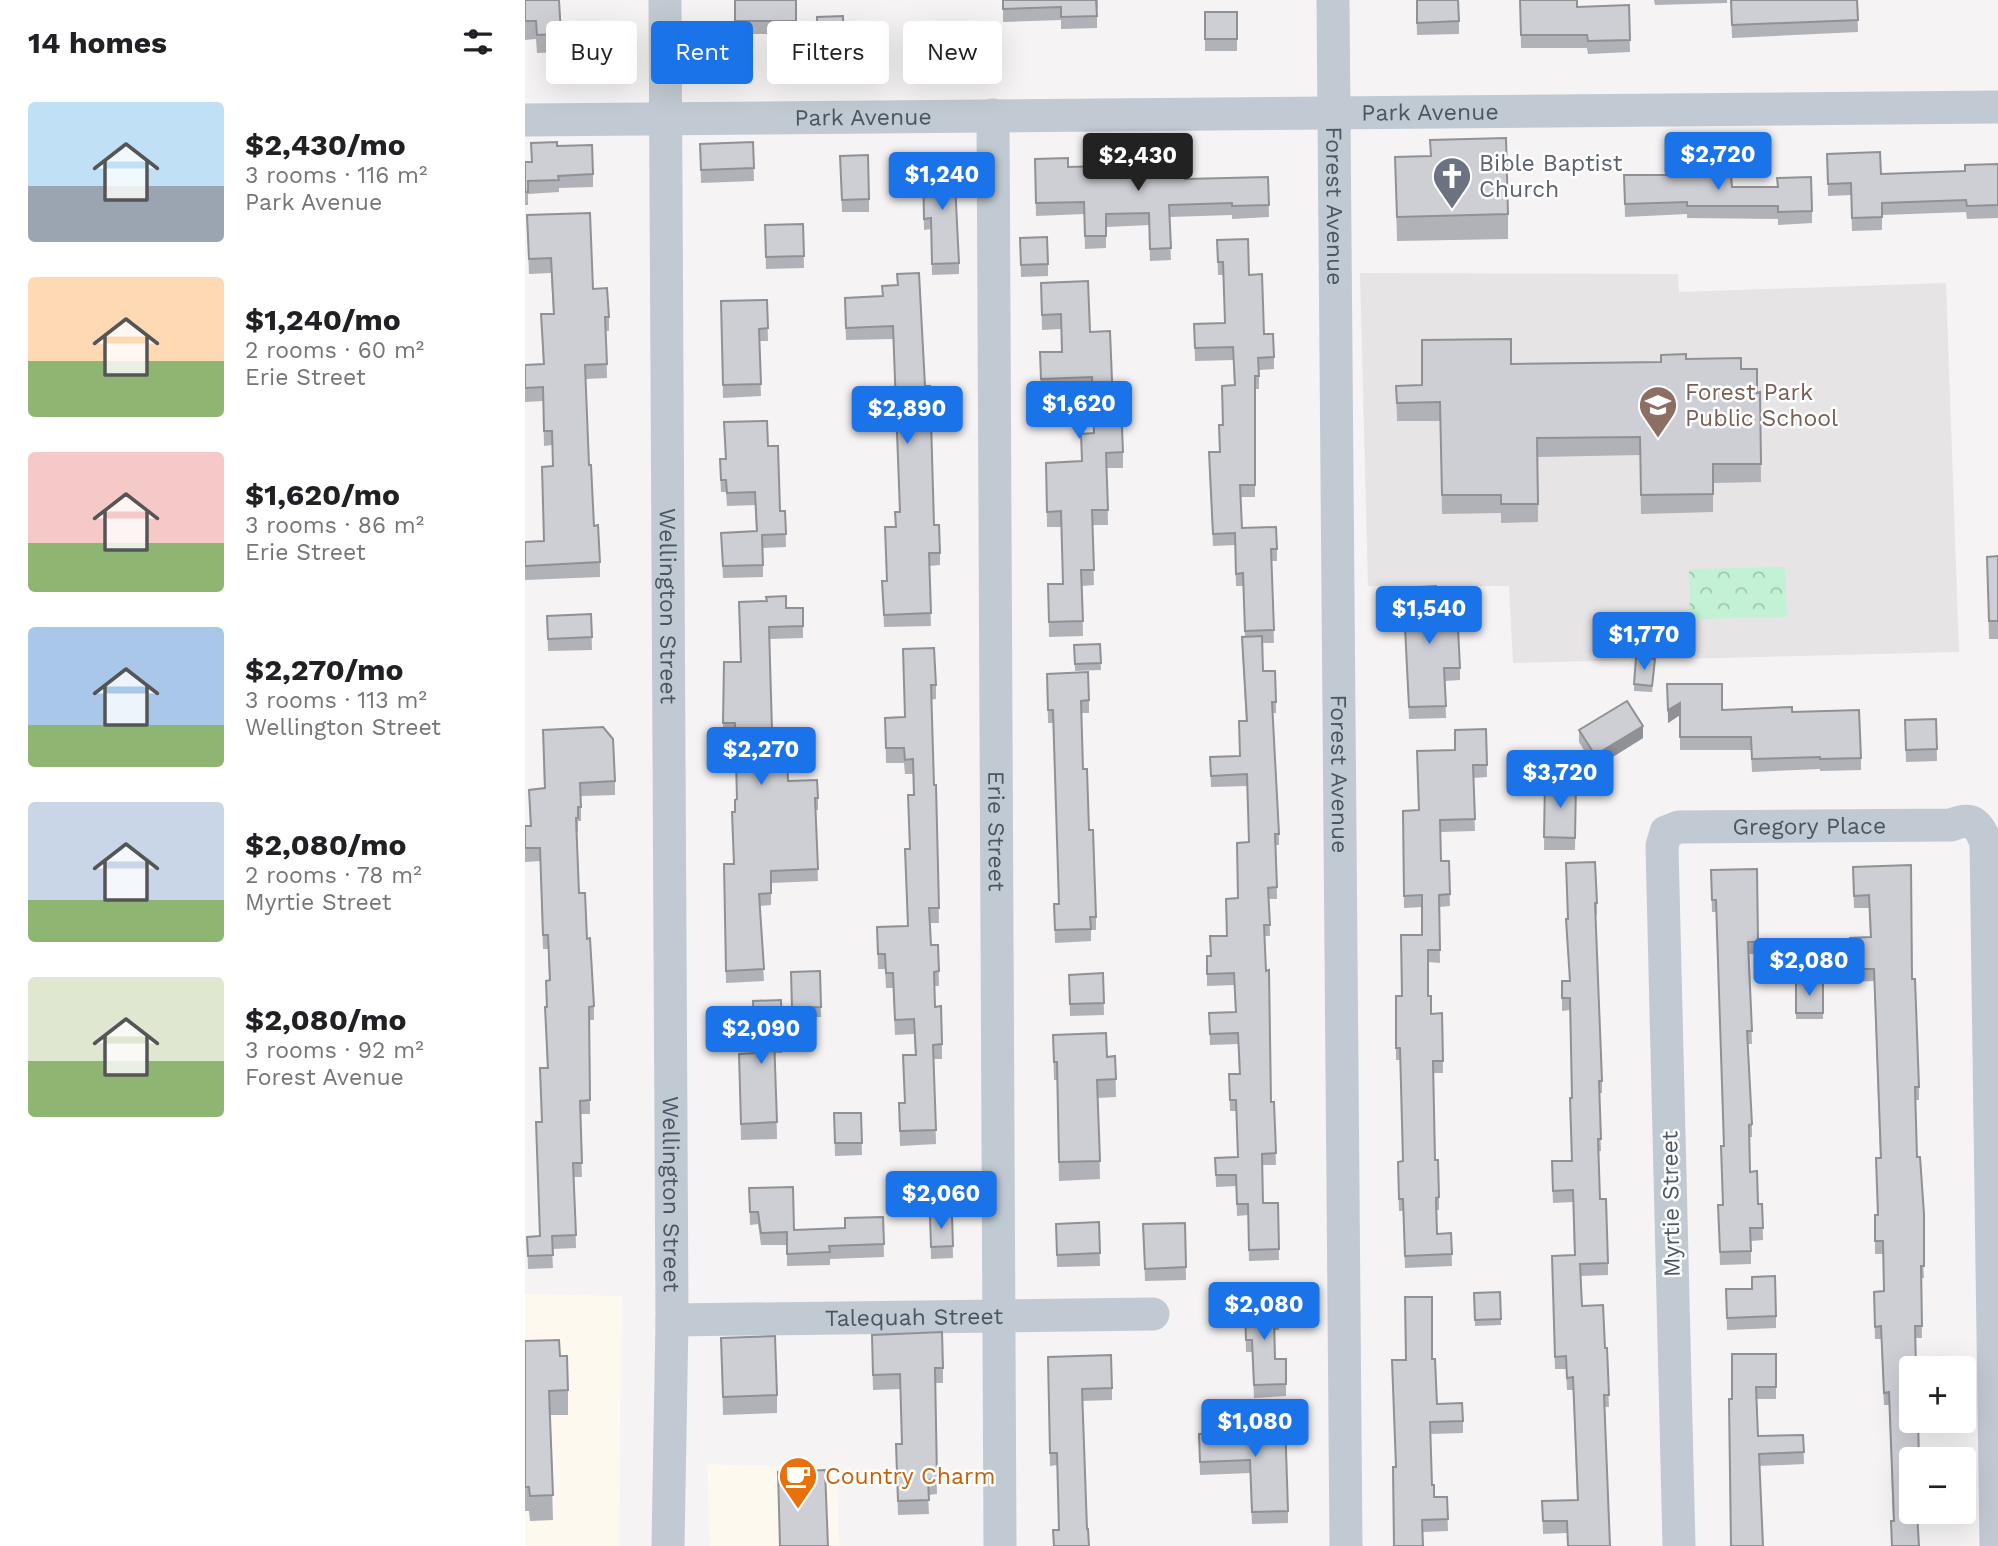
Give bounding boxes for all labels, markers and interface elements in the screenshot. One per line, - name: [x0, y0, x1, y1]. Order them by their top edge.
- chip: Buy: [546, 21, 637, 84]
- chip: Rent: [651, 21, 753, 84]
- chip: Filters: [767, 21, 889, 84]
- chip: New: [903, 21, 1002, 84]
- icon: filters: [459, 23, 497, 61]
- text: 14 homes: [28, 25, 167, 60]
- street label: Park Avenue: [1361, 98, 1499, 126]
- street label: Park Avenue: [794, 103, 932, 131]
- street label: Forest Avenue: [1321, 126, 1349, 286]
- text: $2,430/mo: [245, 127, 406, 162]
- icon: home: [84, 130, 168, 214]
- pin: $2,720: [1661, 132, 1775, 192]
- pin: $2,430: [1081, 134, 1195, 193]
- text: $2,720: [1680, 141, 1756, 168]
- text: $2,430: [1099, 142, 1177, 169]
- place label: Bible Baptist Church: [1479, 150, 1623, 203]
- pin: $1,240: [885, 152, 999, 212]
- church icon: Bible Baptist Church: [1431, 155, 1473, 210]
- text: $1,240: [905, 161, 979, 188]
- text: 3 rooms · 116 m²: [245, 162, 427, 189]
- text: Park Avenue: [245, 189, 382, 216]
- text: $1,240/mo: [245, 302, 401, 337]
- icon: home: [84, 305, 168, 389]
- text: 2 rooms · 60 m²: [245, 337, 424, 364]
- text: Erie Street: [245, 364, 366, 391]
- place label: Forest Park Public School: [1685, 379, 1838, 432]
- pin: $1,620: [1022, 382, 1136, 441]
- school or university icon: Forest Park Public School: [1637, 384, 1679, 439]
- pin: $2,890: [850, 386, 964, 446]
- text: $1,620: [1042, 390, 1116, 417]
- text: $2,890: [868, 395, 946, 422]
- text: $1,620/mo: [245, 477, 400, 512]
- icon: home: [84, 480, 168, 564]
- street label: Wellington Street: [654, 508, 682, 704]
- text: 3 rooms · 86 m²: [245, 512, 424, 539]
- text: Erie Street: [245, 539, 366, 566]
- pin: $1,540: [1372, 586, 1486, 646]
- text: $1,540: [1392, 595, 1466, 622]
- pin: $1,770: [1587, 612, 1701, 672]
- text: $1,770: [1609, 621, 1679, 648]
- text: $2,270/mo: [245, 652, 403, 687]
- icon: home: [84, 655, 168, 739]
- text: 3 rooms · 113 m²: [245, 687, 427, 714]
- street label: Forest Avenue: [1325, 694, 1354, 854]
- text: Wellington Street: [245, 714, 441, 741]
- pin: $2,270: [704, 728, 818, 787]
- text: $2,270: [723, 736, 799, 763]
- pin: $3,720: [1503, 750, 1617, 810]
- text: $3,720: [1523, 759, 1597, 786]
- street label: Erie Street: [983, 771, 1010, 892]
- street label: Gregory Place: [1732, 812, 1886, 840]
- text: $2,080/mo: [245, 827, 407, 862]
- icon: home: [84, 830, 168, 914]
- text: 2 rooms · 78 m²: [245, 862, 422, 889]
- text: Myrtie Street: [245, 889, 391, 916]
- pin: $2,080: [1752, 939, 1866, 998]
- text: $2,080: [1770, 947, 1848, 974]
- text: $2,080/mo: [245, 1002, 407, 1037]
- icon: home: [84, 1005, 168, 1089]
- pin: $2,090: [704, 1006, 818, 1066]
- text: $2,090: [722, 1015, 800, 1042]
- text: 3 rooms · 92 m²: [245, 1037, 424, 1064]
- text: Forest Avenue: [245, 1064, 404, 1091]
- street label: Wellington Street: [657, 1096, 685, 1292]
- street label: Myrtie Street: [1656, 1130, 1686, 1277]
- pin: $2,060: [884, 1172, 998, 1231]
- text: $2,060: [902, 1180, 980, 1207]
- pin: $2,080: [1207, 1282, 1321, 1342]
- text: $2,080: [1225, 1291, 1303, 1318]
- street label: Talequah Street: [825, 1302, 1003, 1332]
- map controls: [1899, 1356, 1976, 1524]
- button: +: [1899, 1356, 1976, 1433]
- pin: $1,080: [1198, 1400, 1312, 1459]
- text: $1,080: [1217, 1408, 1293, 1435]
- button: −: [1899, 1447, 1976, 1524]
- cafe icon: Country Charm: [777, 1455, 819, 1510]
- place label: Country Charm: [825, 1463, 995, 1490]

